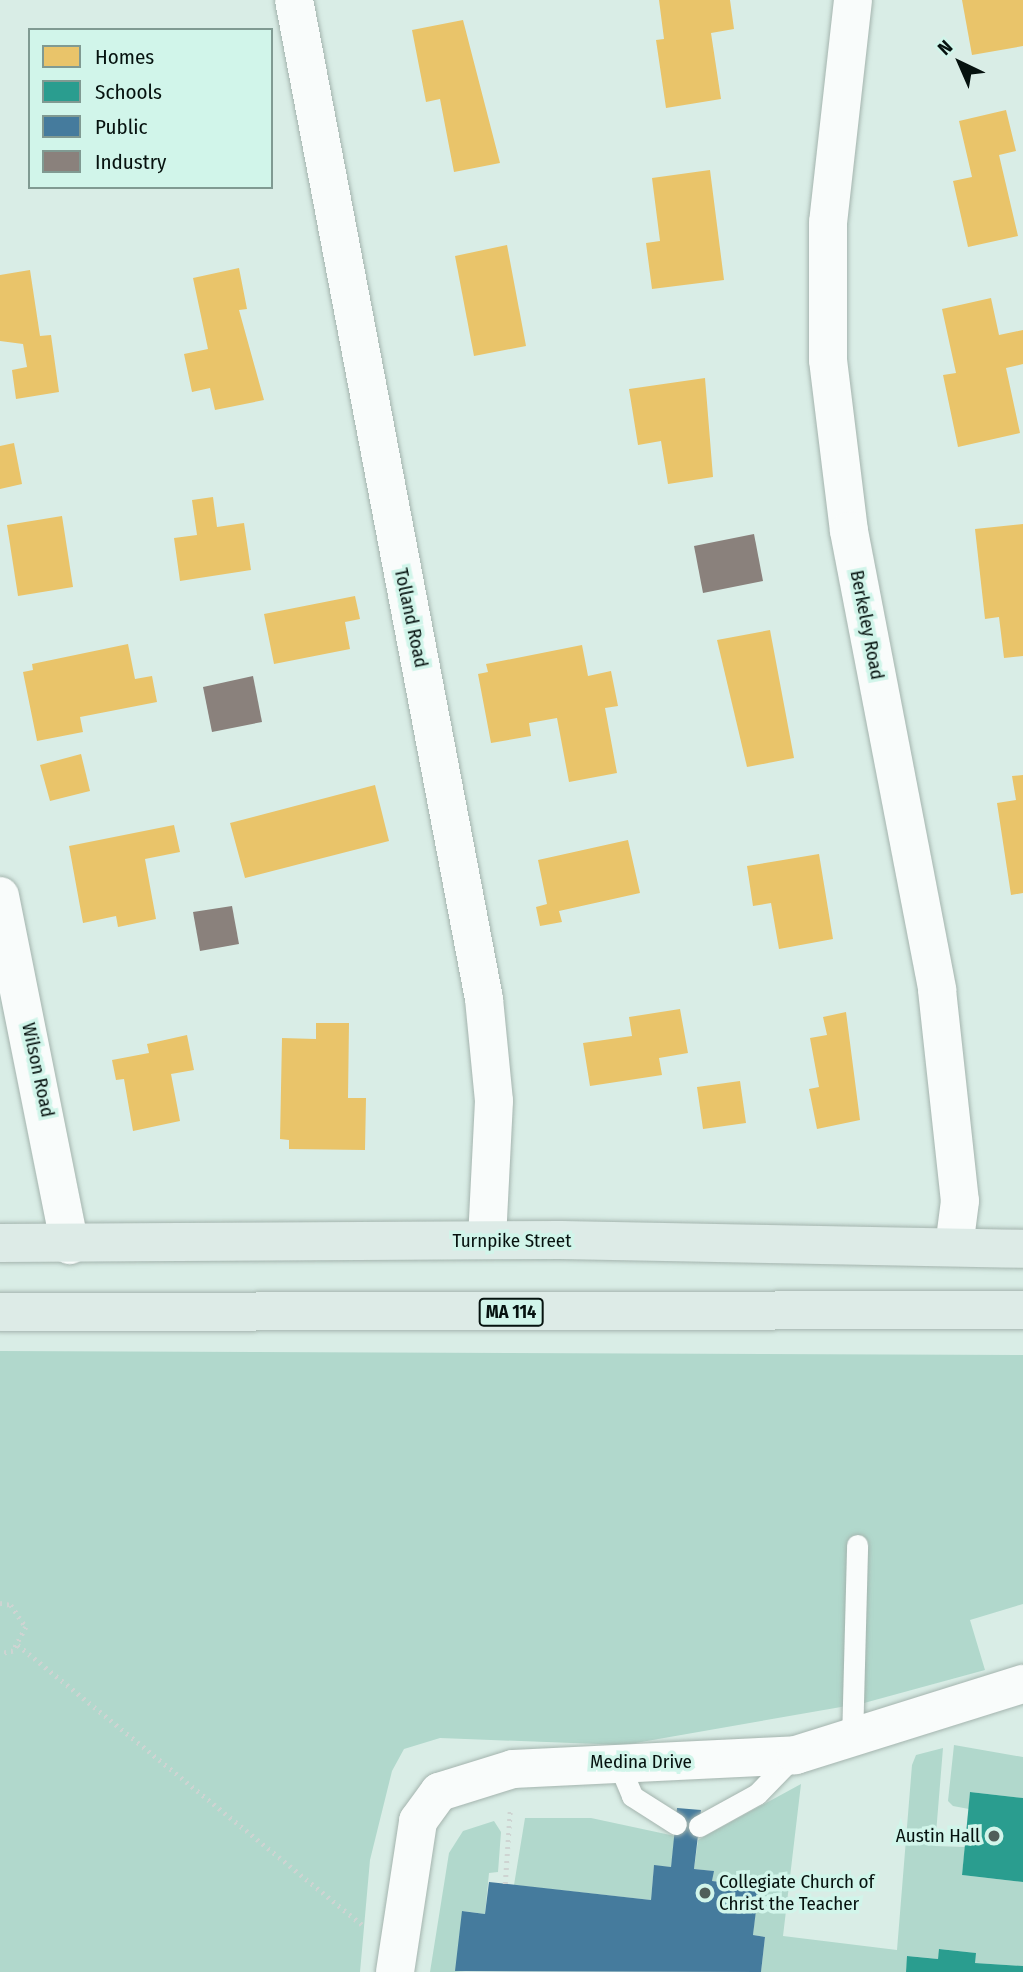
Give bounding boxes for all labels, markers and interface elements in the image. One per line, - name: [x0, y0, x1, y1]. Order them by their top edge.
- legend: [28, 28, 273, 189]
- north arrow: [925, 28, 995, 98]
- text: N: [933, 35, 957, 60]
- text: Homes: [95, 44, 154, 70]
- text: Schools: [95, 79, 162, 105]
- text: Public: [95, 114, 147, 140]
- text: Industry: [95, 149, 166, 175]
- street label: Tolland Road: [389, 566, 433, 670]
- street label: Berkeley Road: [845, 568, 889, 682]
- street label: Wilson Road: [17, 1021, 59, 1119]
- street label: Turnpike Street: [453, 1230, 571, 1252]
- road number: MA 114: [478, 1297, 544, 1326]
- street label: Medina Drive: [590, 1751, 692, 1773]
- place label: Austin Hall: [896, 1825, 980, 1847]
- marker: Austin Hall: [986, 1828, 1002, 1844]
- place label: Collegiate Church of Christ the Teacher: [719, 1871, 874, 1915]
- marker: Collegiate Church of Christ the Teacher: [697, 1885, 713, 1901]

